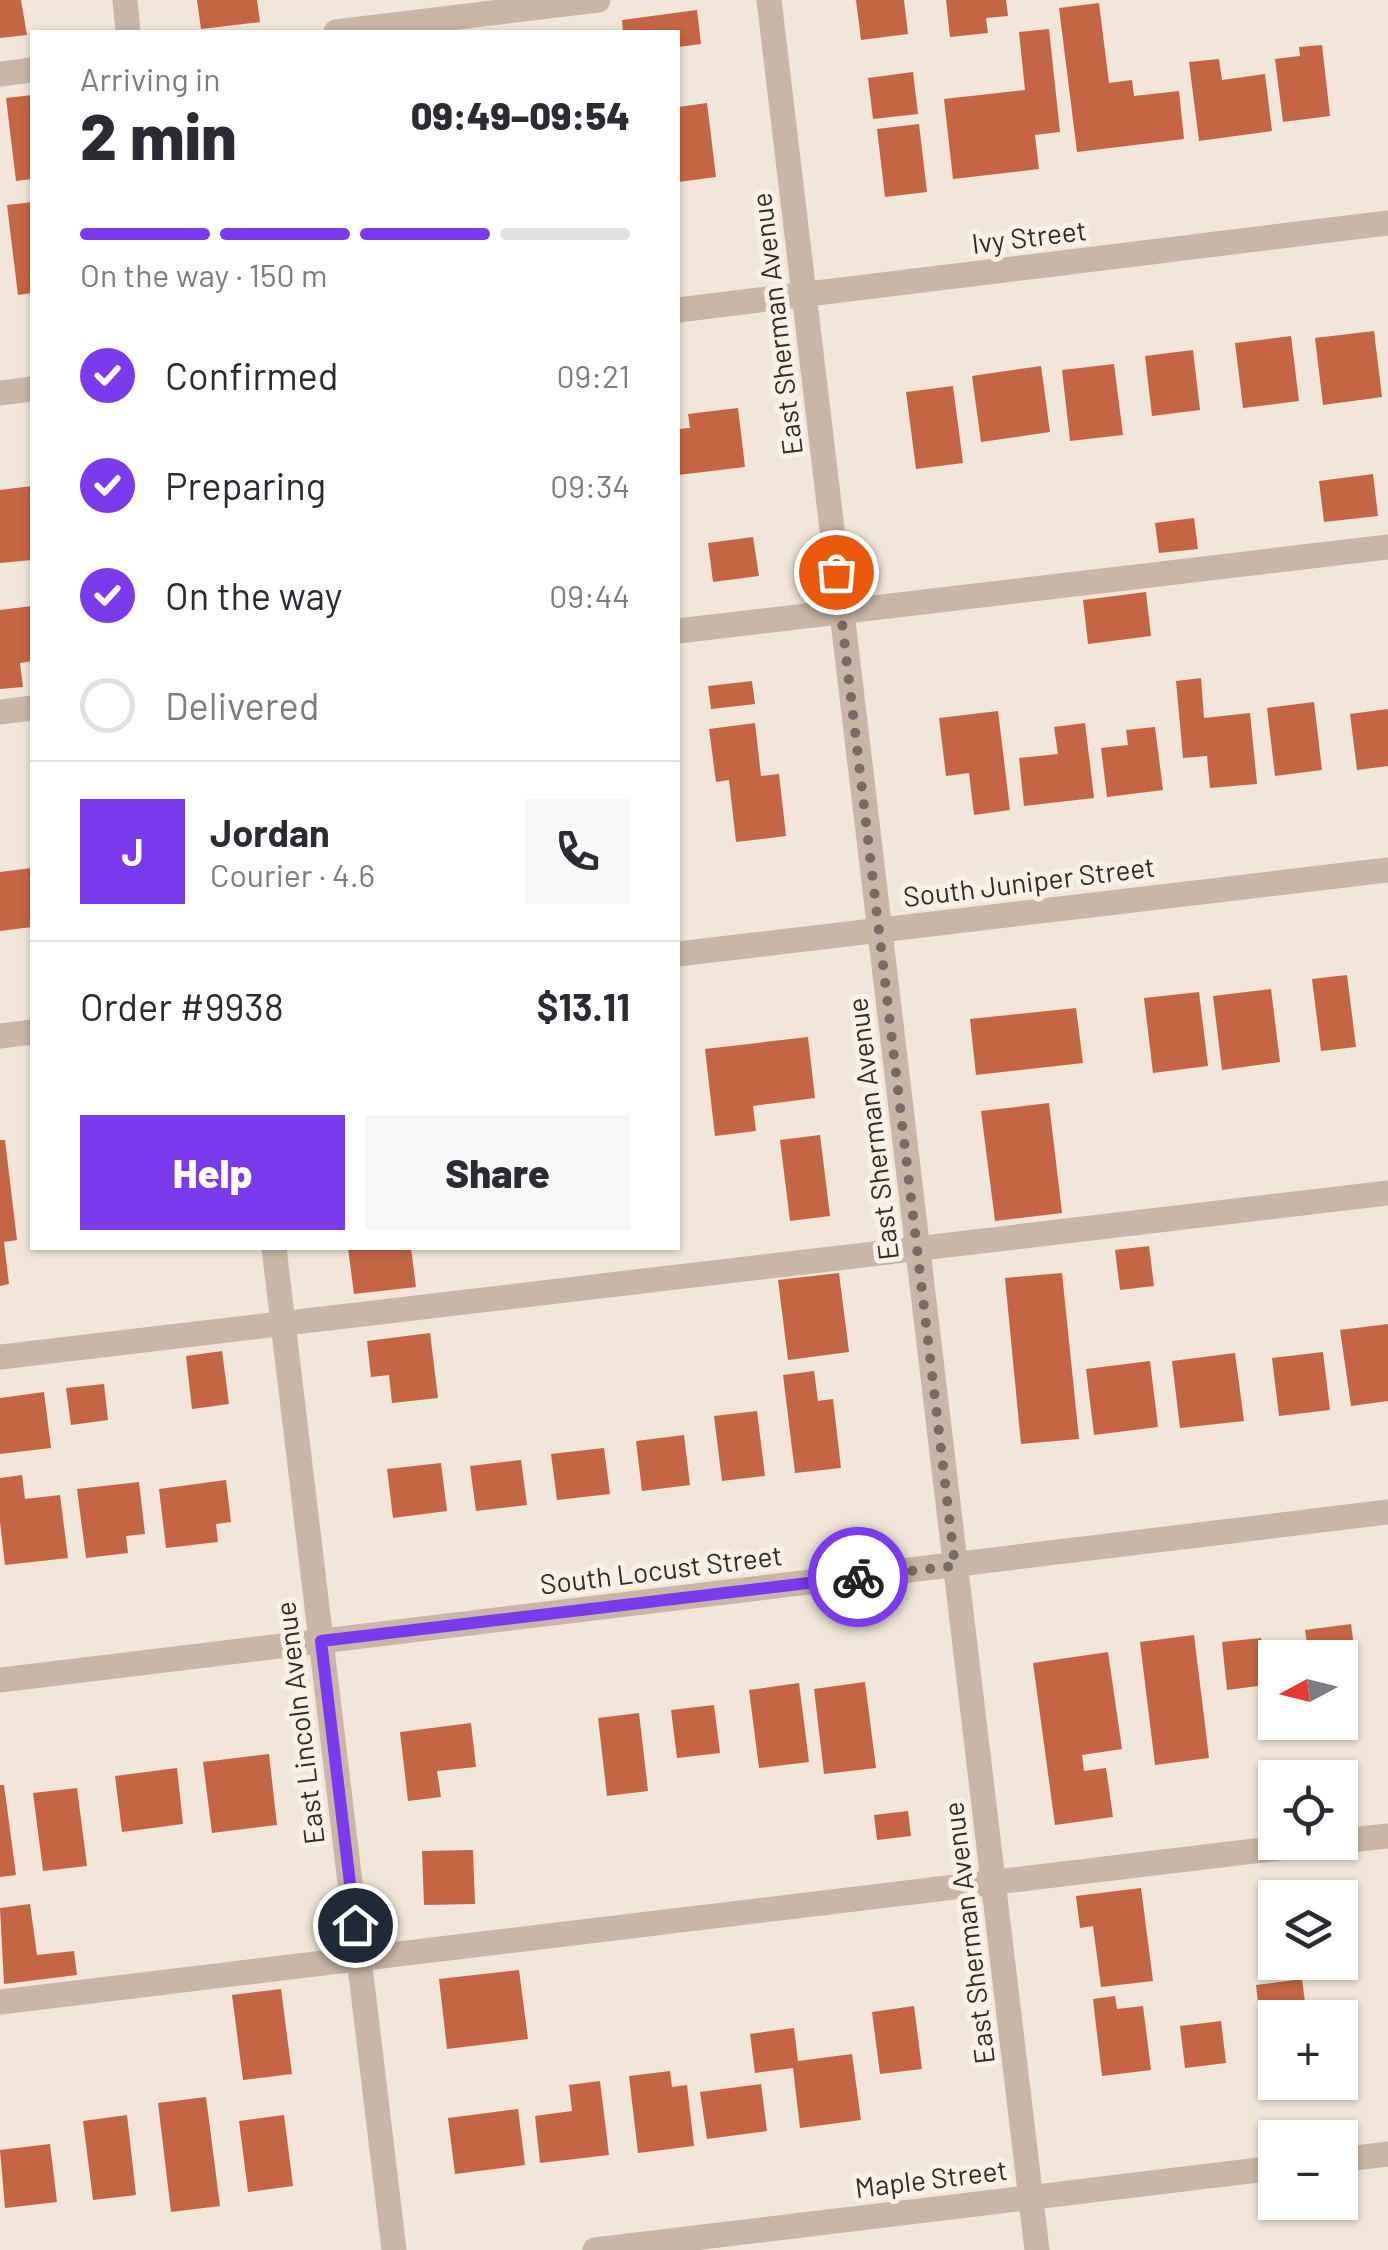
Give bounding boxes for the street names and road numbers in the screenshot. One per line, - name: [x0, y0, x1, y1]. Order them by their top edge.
- street label: East Sherman Avenue: [743, 191, 809, 457]
- street label: Ivy Street: [969, 212, 1088, 260]
- street label: South Juniper Street: [901, 849, 1157, 913]
- street label: East Sherman Avenue: [839, 996, 905, 1262]
- street label: South Locust Street: [538, 1537, 784, 1601]
- street label: East Lincoln Avenue: [267, 1600, 331, 1846]
- street label: East Sherman Avenue: [935, 1800, 1001, 2066]
- street label: Maple Street: [853, 2152, 1009, 2204]

